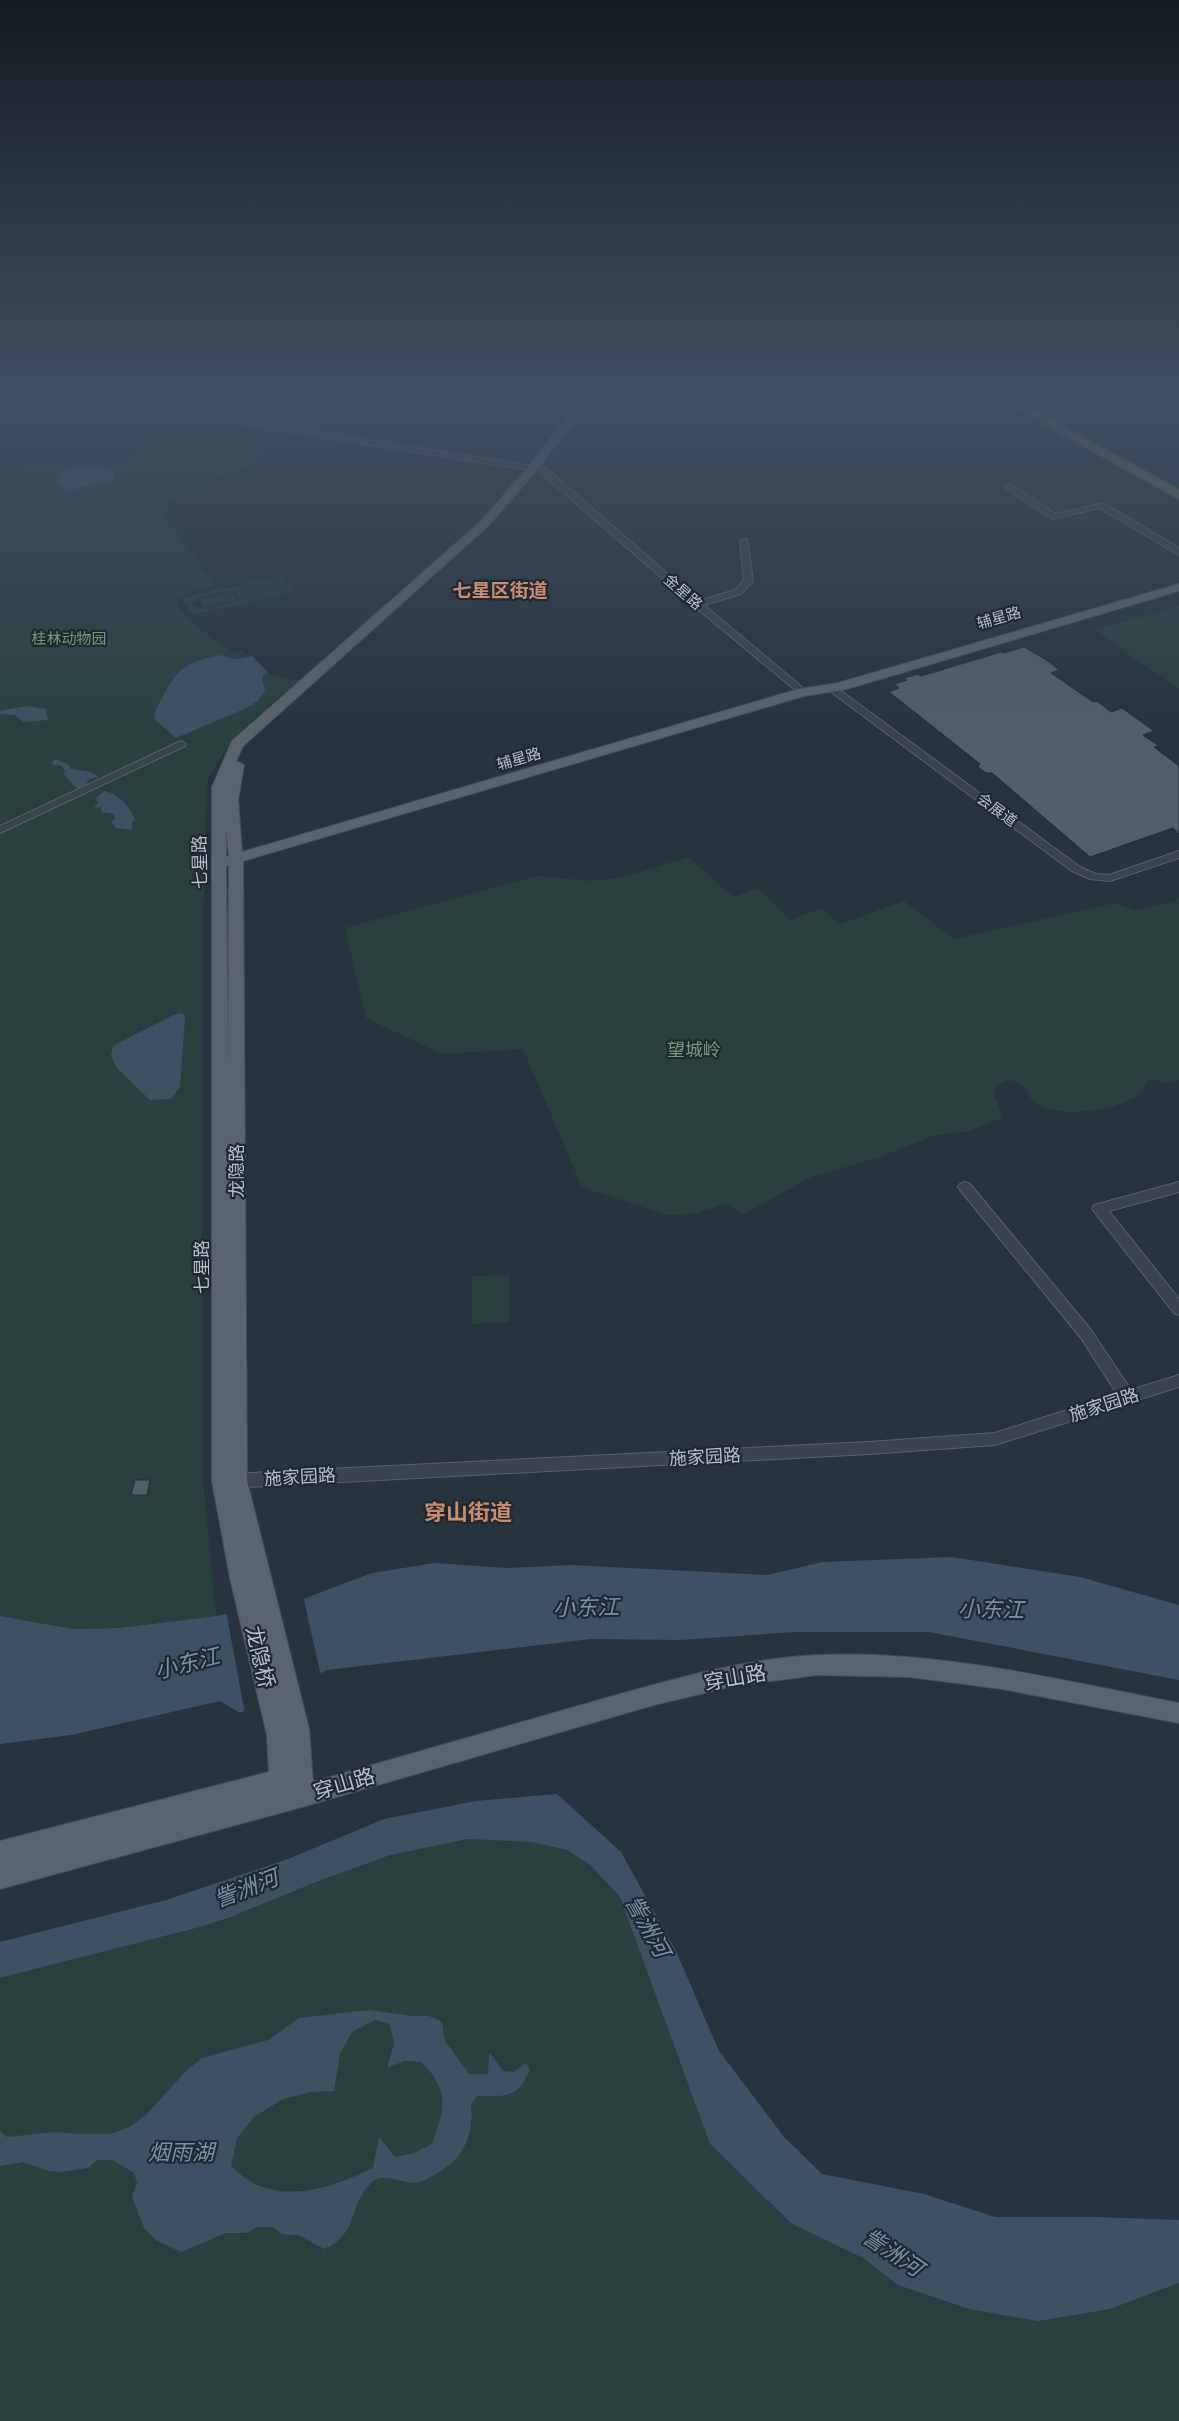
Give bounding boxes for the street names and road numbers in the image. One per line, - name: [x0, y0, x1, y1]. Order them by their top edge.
- street label: 金星路: [660, 570, 706, 614]
- street label: 辅星路: [975, 603, 1023, 633]
- street label: 辅星路: [495, 744, 543, 774]
- street label: 会展道: [974, 789, 1020, 831]
- street label: 七星路: [189, 835, 211, 889]
- street label: 龙隐路: [226, 1144, 248, 1198]
- street label: 七星路: [191, 1240, 213, 1294]
- street label: 施家园路: [1066, 1383, 1142, 1427]
- street label: 施家园路: [668, 1444, 742, 1470]
- street label: 施家园路: [263, 1464, 337, 1490]
- street label: 龙隐桥: [240, 1623, 280, 1691]
- street label: 穿山路: [702, 1660, 768, 1696]
- street label: 穿山路: [310, 1763, 378, 1805]

